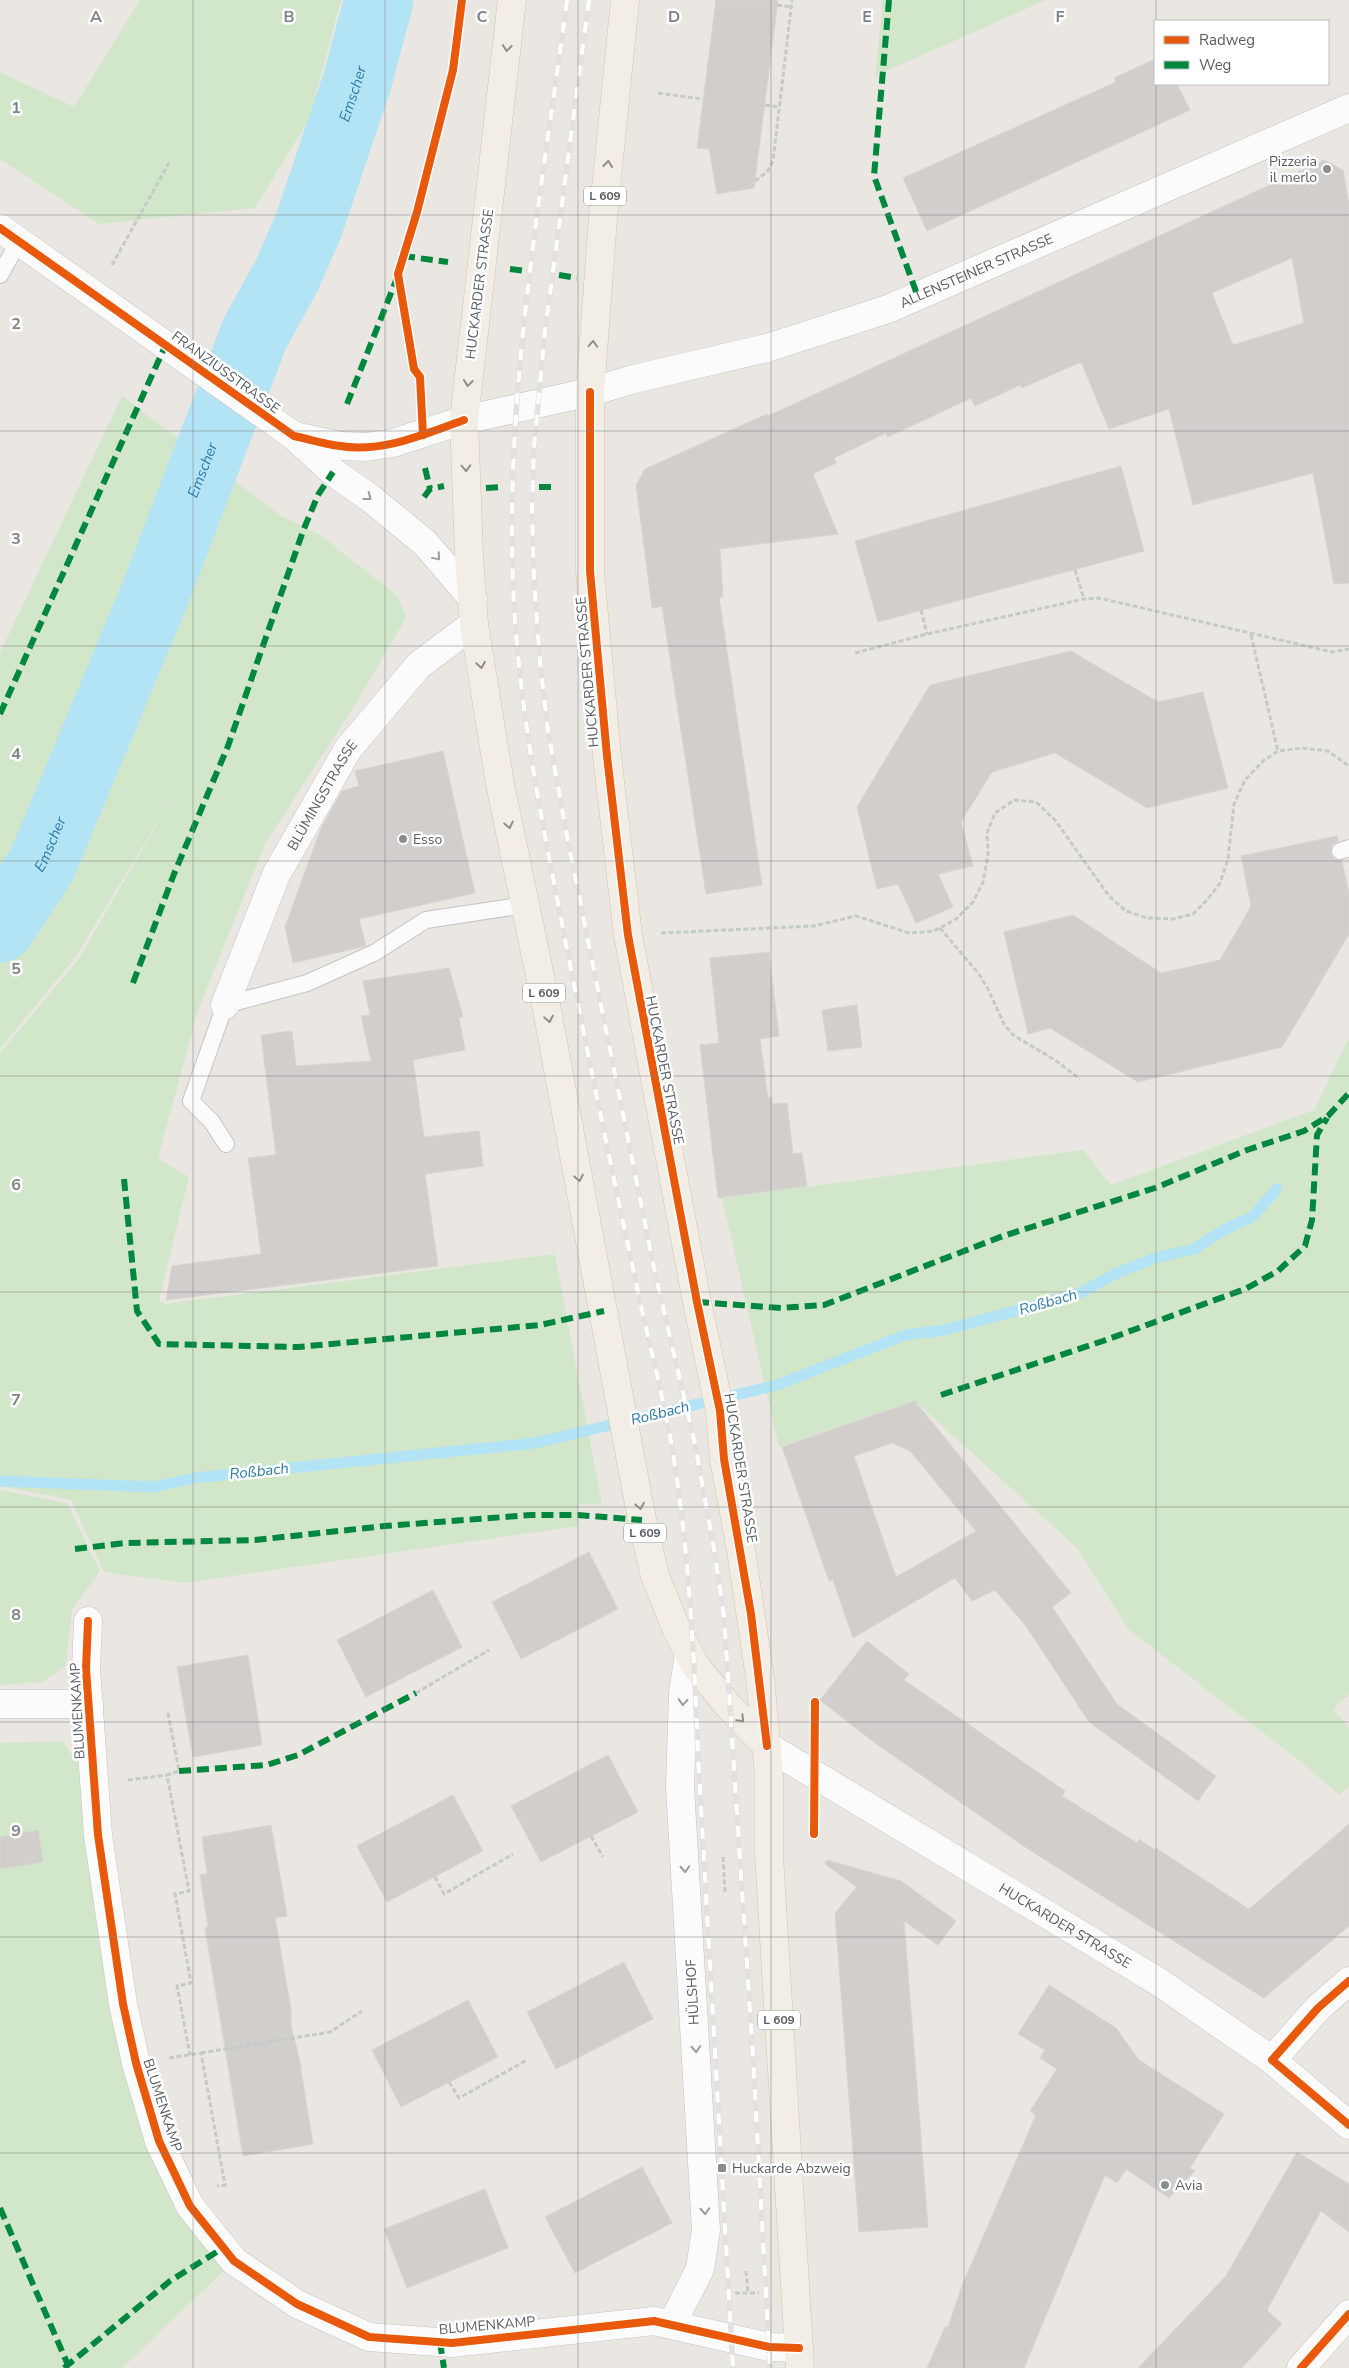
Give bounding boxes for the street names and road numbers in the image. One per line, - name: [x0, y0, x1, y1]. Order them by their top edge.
- road number: L 609: [584, 187, 626, 206]
- street label: HUCKARDER STRASSE: [461, 208, 498, 360]
- street label: ALLENSTEINER STRASSE: [897, 229, 1056, 313]
- street label: FRANZIUSSTRASSE: [168, 327, 284, 418]
- street label: HUCKARDER STRASSE: [571, 596, 604, 748]
- street label: BLÜMINGSTRASSE: [283, 736, 362, 854]
- road number: L 609: [523, 984, 565, 1002]
- street label: HUCKARDER STRASSE: [641, 994, 688, 1146]
- street label: HUCKARDER STRASSE: [719, 1392, 762, 1544]
- road number: L 609: [624, 1524, 666, 1542]
- street label: BLUMENKAMP: [65, 1662, 90, 1760]
- street label: HUCKARDER STRASSE: [995, 1879, 1135, 1973]
- street label: HÜLSHOF: [681, 1958, 704, 2025]
- road number: L 609: [758, 2010, 800, 2030]
- street label: BLUMENKAMP: [139, 2056, 187, 2154]
- street label: BLUMENKAMP: [438, 2312, 536, 2339]

